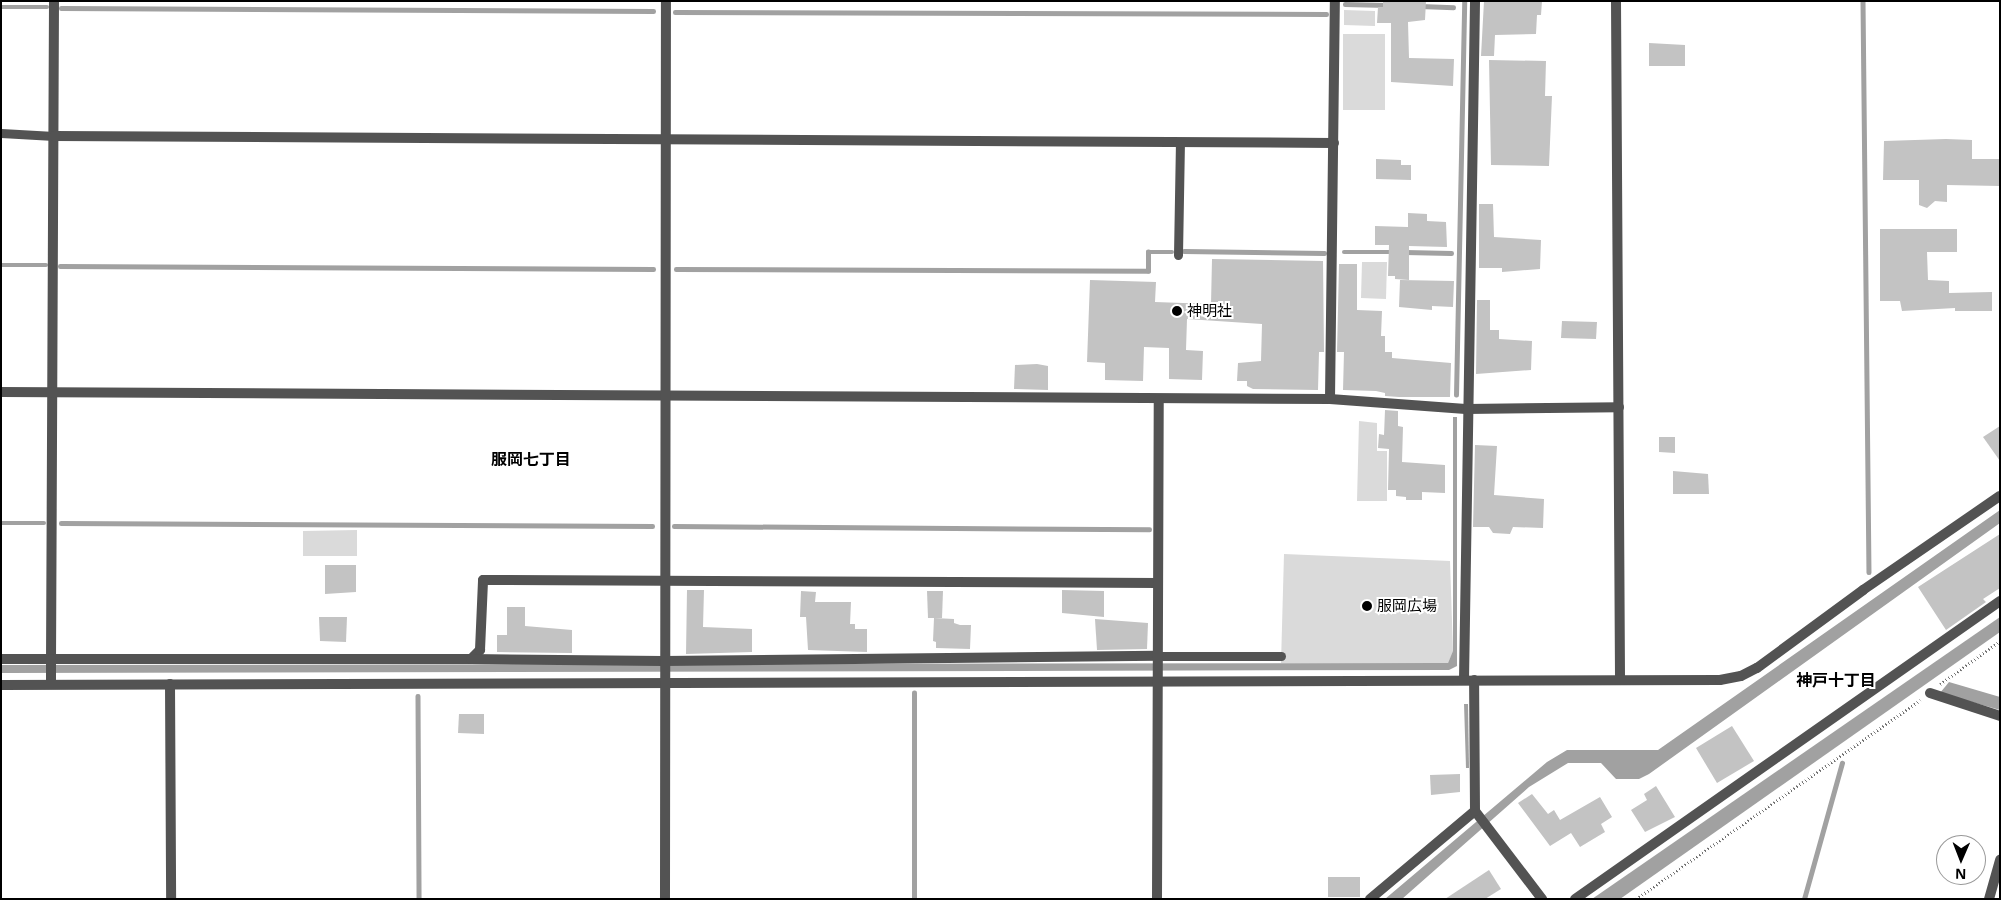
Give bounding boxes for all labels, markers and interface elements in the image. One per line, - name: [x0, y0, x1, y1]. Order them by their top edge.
- place label: 神明社: [1187, 302, 1232, 320]
- marker: 神明社: [1171, 305, 1183, 317]
- district label: 服岡七丁目: [491, 449, 571, 469]
- place label: 服岡広場: [1377, 597, 1437, 615]
- marker: 服岡広場: [1361, 600, 1373, 612]
- district label: 神戸十丁目: [1796, 670, 1876, 690]
- north arrow: [1936, 835, 1986, 885]
- text: N: [1955, 865, 1967, 884]

